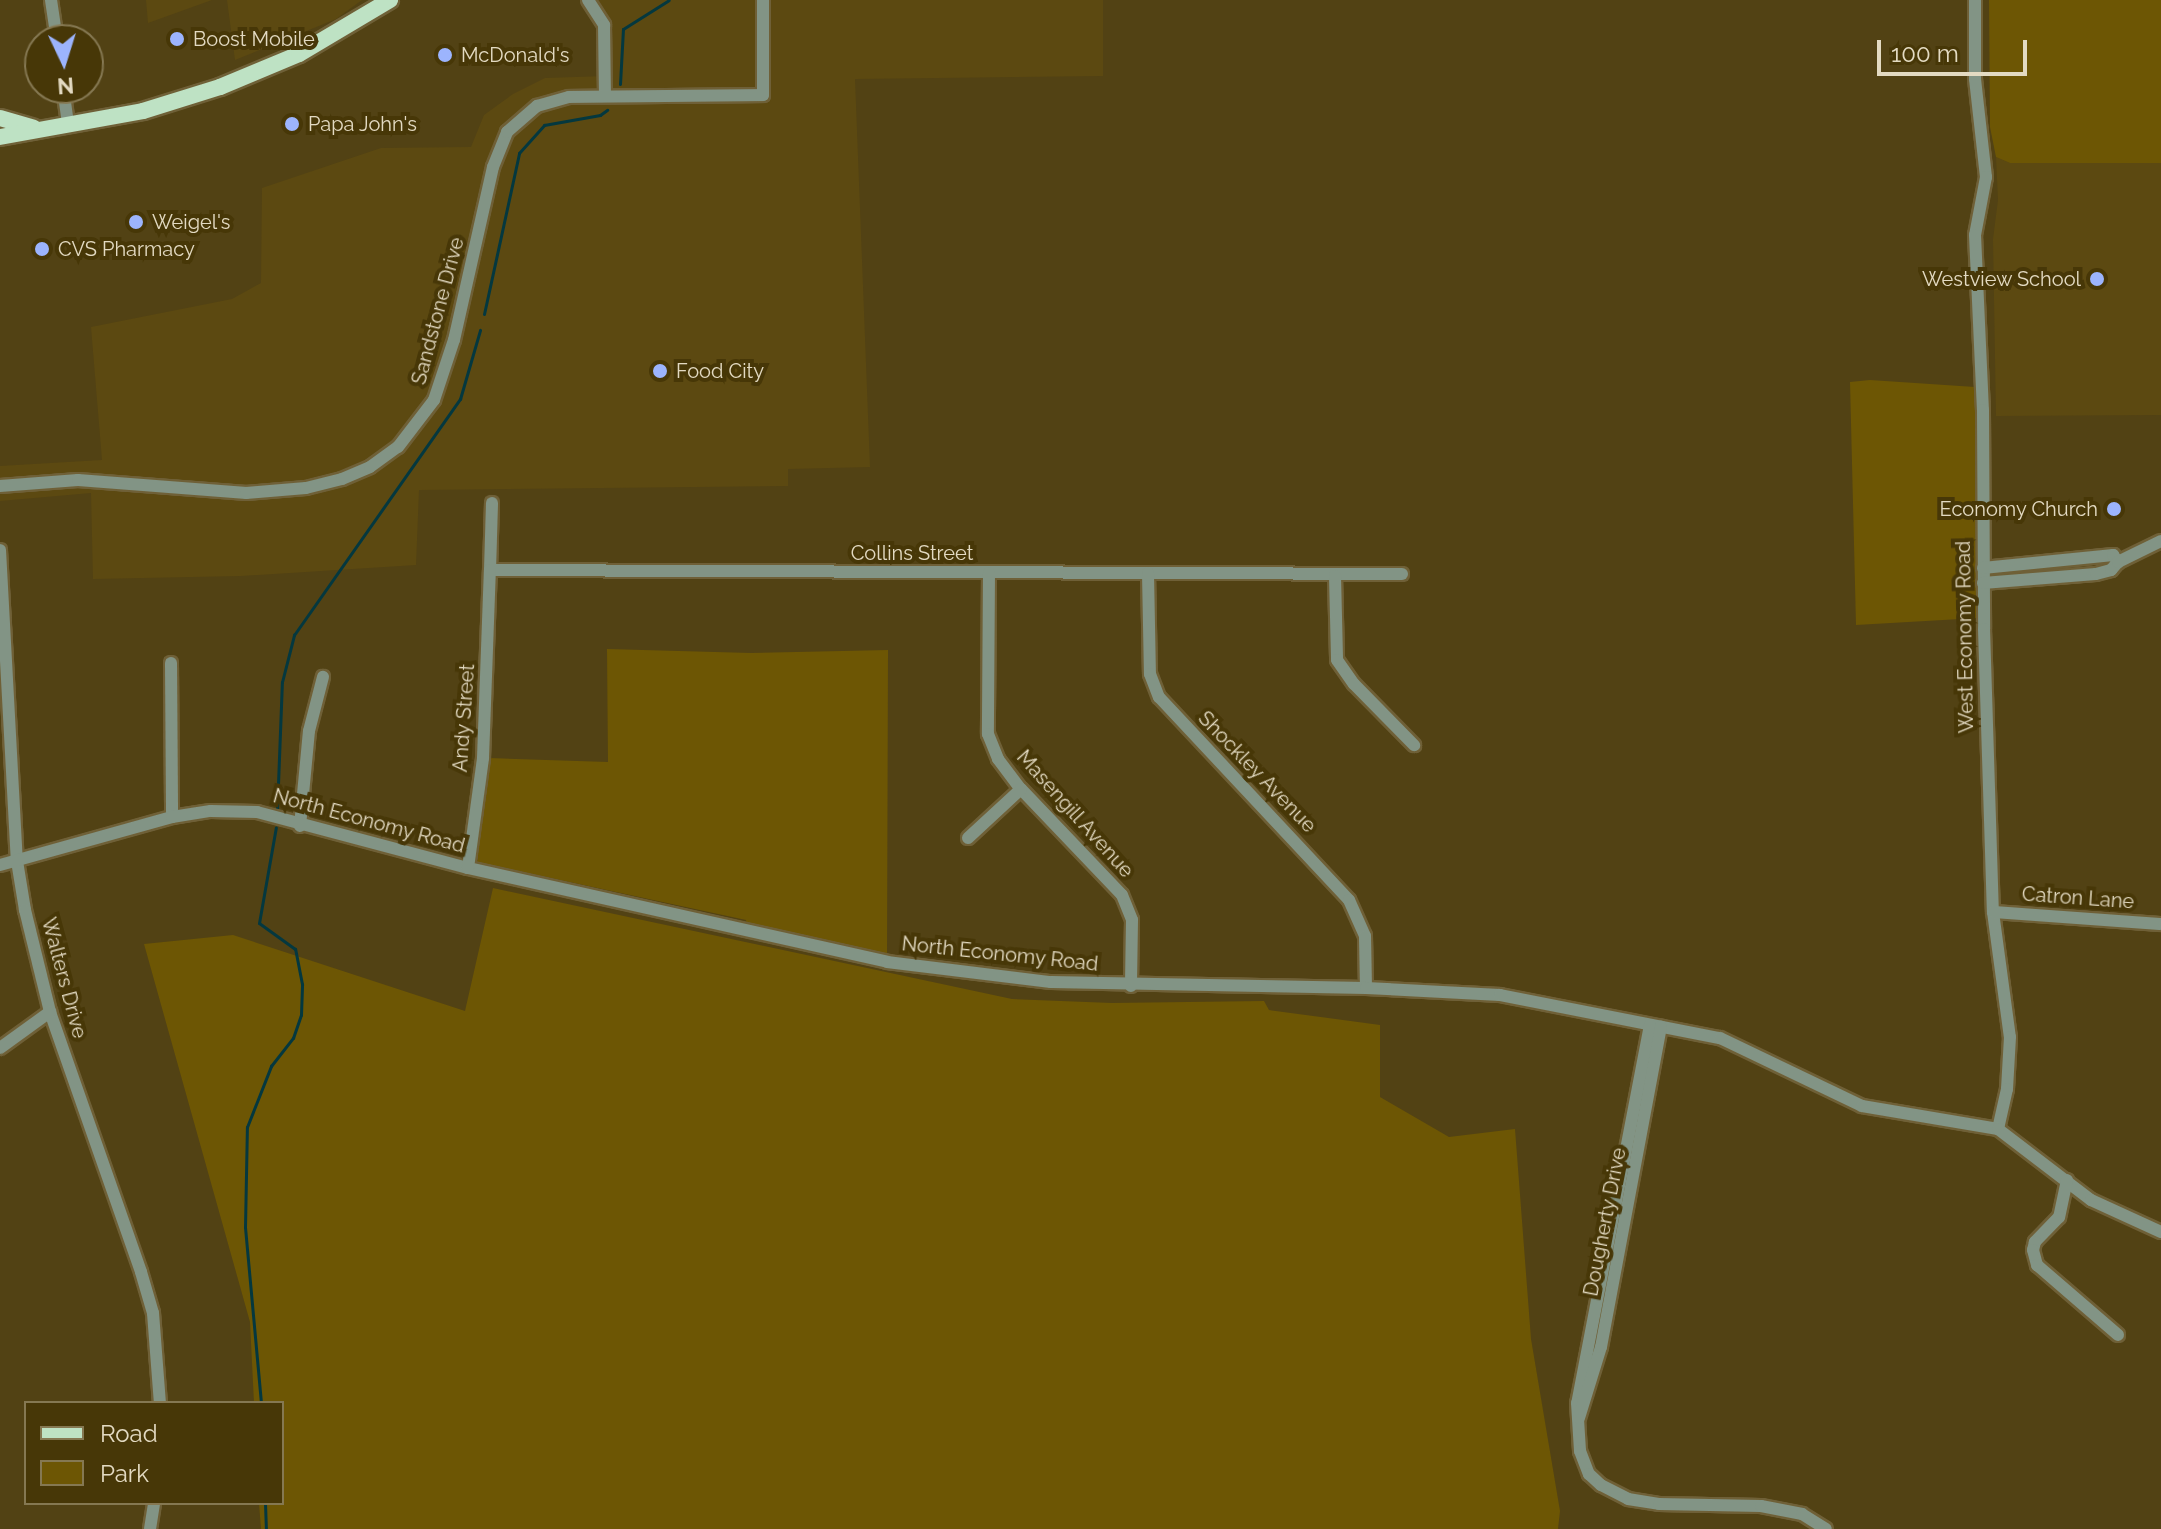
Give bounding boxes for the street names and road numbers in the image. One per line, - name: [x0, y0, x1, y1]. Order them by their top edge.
- street label: Sandstone Drive: [407, 235, 469, 387]
- street label: West Economy Road: [1951, 540, 1979, 734]
- street label: Collins Street: [851, 541, 973, 565]
- street label: Andy Street: [448, 663, 480, 773]
- street label: Shockley Avenue: [1193, 706, 1321, 838]
- street label: Masengill Avenue: [1011, 745, 1139, 883]
- street label: North Economy Road: [270, 784, 468, 858]
- street label: Catron Lane: [2021, 882, 2135, 914]
- street label: Walters Drive: [36, 915, 92, 1041]
- street label: North Economy Road: [900, 932, 1100, 976]
- street label: Dougherty Drive: [1579, 1145, 1631, 1299]

